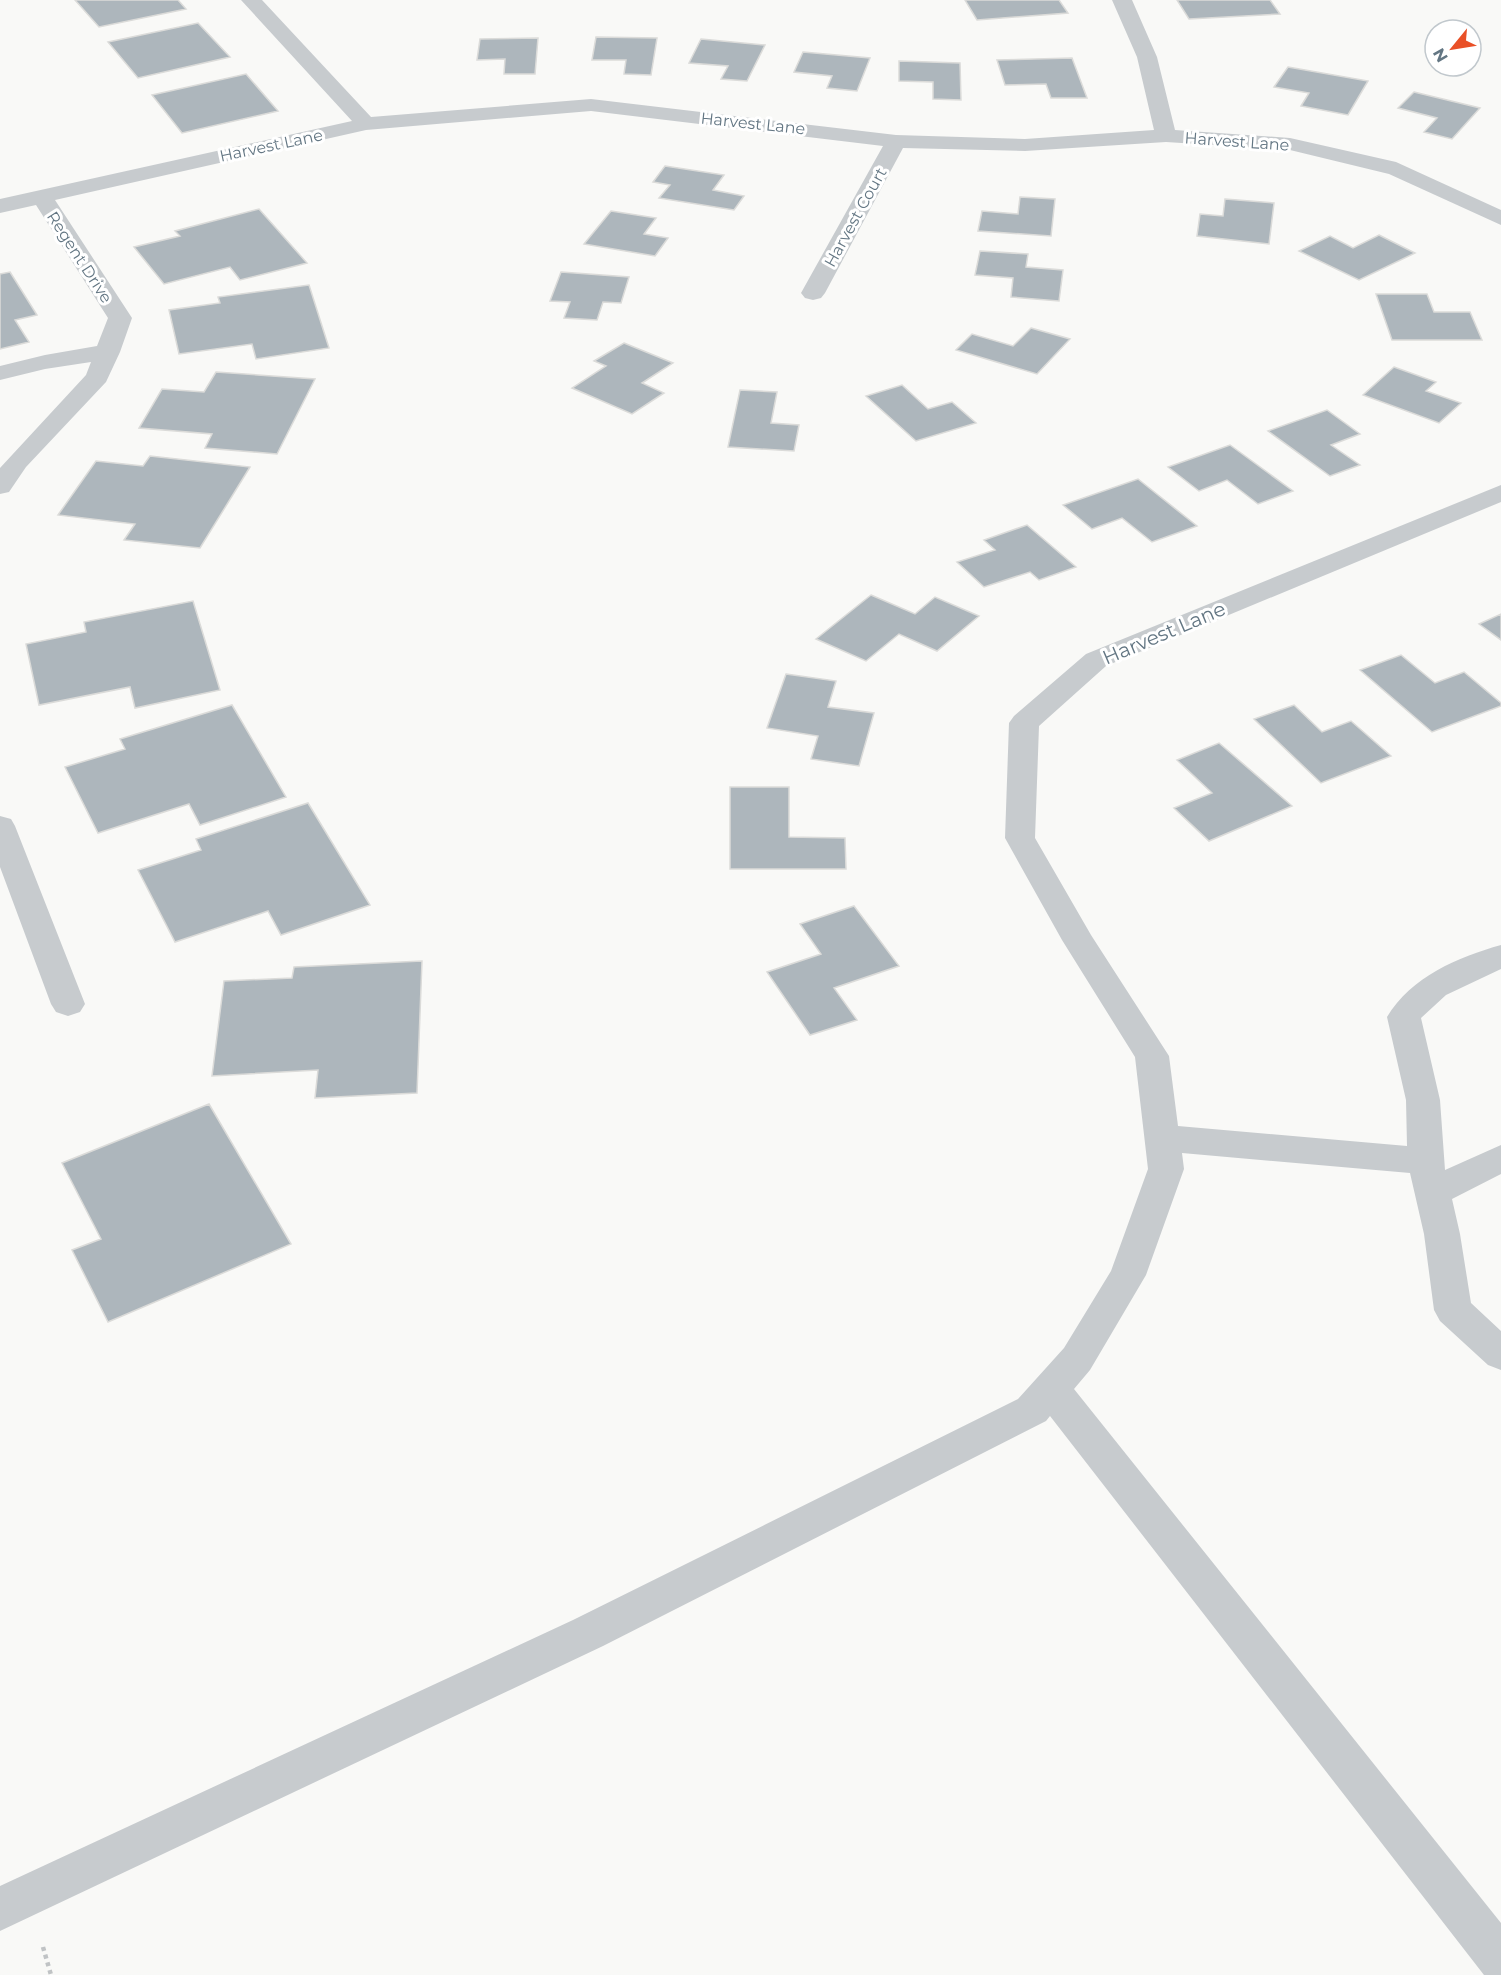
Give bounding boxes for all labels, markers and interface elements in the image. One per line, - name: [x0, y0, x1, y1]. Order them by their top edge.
- north arrow: [1423, 18, 1483, 78]
- text: N: [1429, 45, 1452, 66]
- street label: Harvest Lane: [700, 109, 806, 138]
- street label: Harvest Lane: [218, 125, 324, 166]
- street label: Harvest Lane: [1184, 128, 1290, 155]
- street label: Harvest Court: [820, 164, 891, 270]
- street label: Regent Drive: [43, 208, 116, 307]
- street label: Harvest Lane: [1099, 596, 1229, 670]

